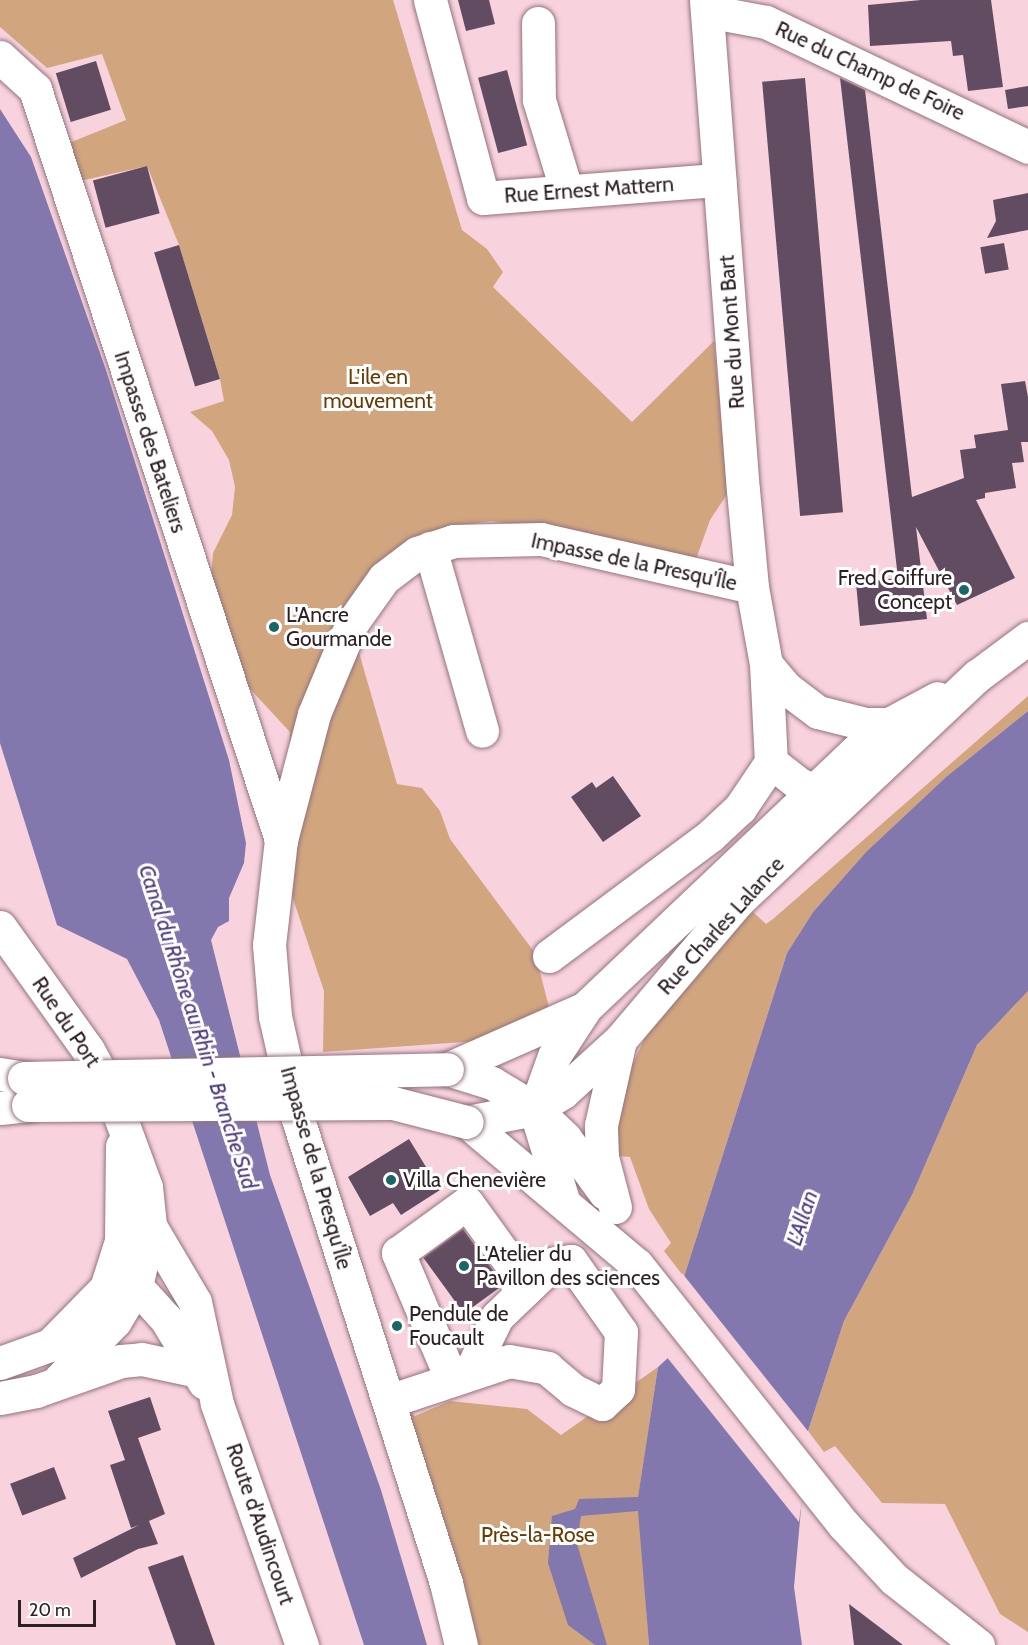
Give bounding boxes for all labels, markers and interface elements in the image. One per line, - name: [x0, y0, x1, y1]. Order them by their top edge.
- street label: Rue du Champ de Foire: [771, 16, 969, 126]
- street label: Rue Ernest Mattern: [503, 172, 675, 208]
- street label: Rue du Mont Bart: [714, 254, 750, 410]
- street label: Impasse des Bateliers: [109, 348, 191, 536]
- park label: L'ile en mouvement: [323, 364, 433, 414]
- street label: Impasse de la Presqu'Île: [529, 528, 739, 596]
- place label: Fred Coiffure Concept: [838, 565, 952, 615]
- marker: Fred Coiffure Concept: [957, 583, 971, 597]
- place label: L'Ancre Gourmande: [286, 602, 392, 652]
- marker: L'Ancre Gourmande: [267, 620, 281, 634]
- street label: Rue Charles Lalance: [653, 852, 789, 1000]
- water label: Canal du Rhône au Rhin - Branche Sud: [133, 861, 263, 1193]
- street label: Rue du Port: [27, 972, 105, 1072]
- street label: Impasse de la Presqu'Île: [275, 1064, 357, 1272]
- place label: Villa Chenevière: [403, 1167, 546, 1193]
- marker: Villa Chenevière: [384, 1173, 398, 1187]
- water label: L'Allan: [781, 1187, 823, 1249]
- place label: L'Atelier du Pavillon des sciences: [476, 1241, 660, 1291]
- marker: L'Atelier du Pavillon des sciences: [457, 1259, 471, 1273]
- place label: Pendule de Foucault: [409, 1301, 509, 1351]
- marker: Pendule de Foucault: [390, 1319, 404, 1333]
- street label: Route d'Audincourt: [221, 1440, 299, 1608]
- park label: Près-la-Rose: [481, 1522, 595, 1548]
- scale bar: [21, 1588, 99, 1626]
- text: 20 m: [29, 1599, 71, 1621]

